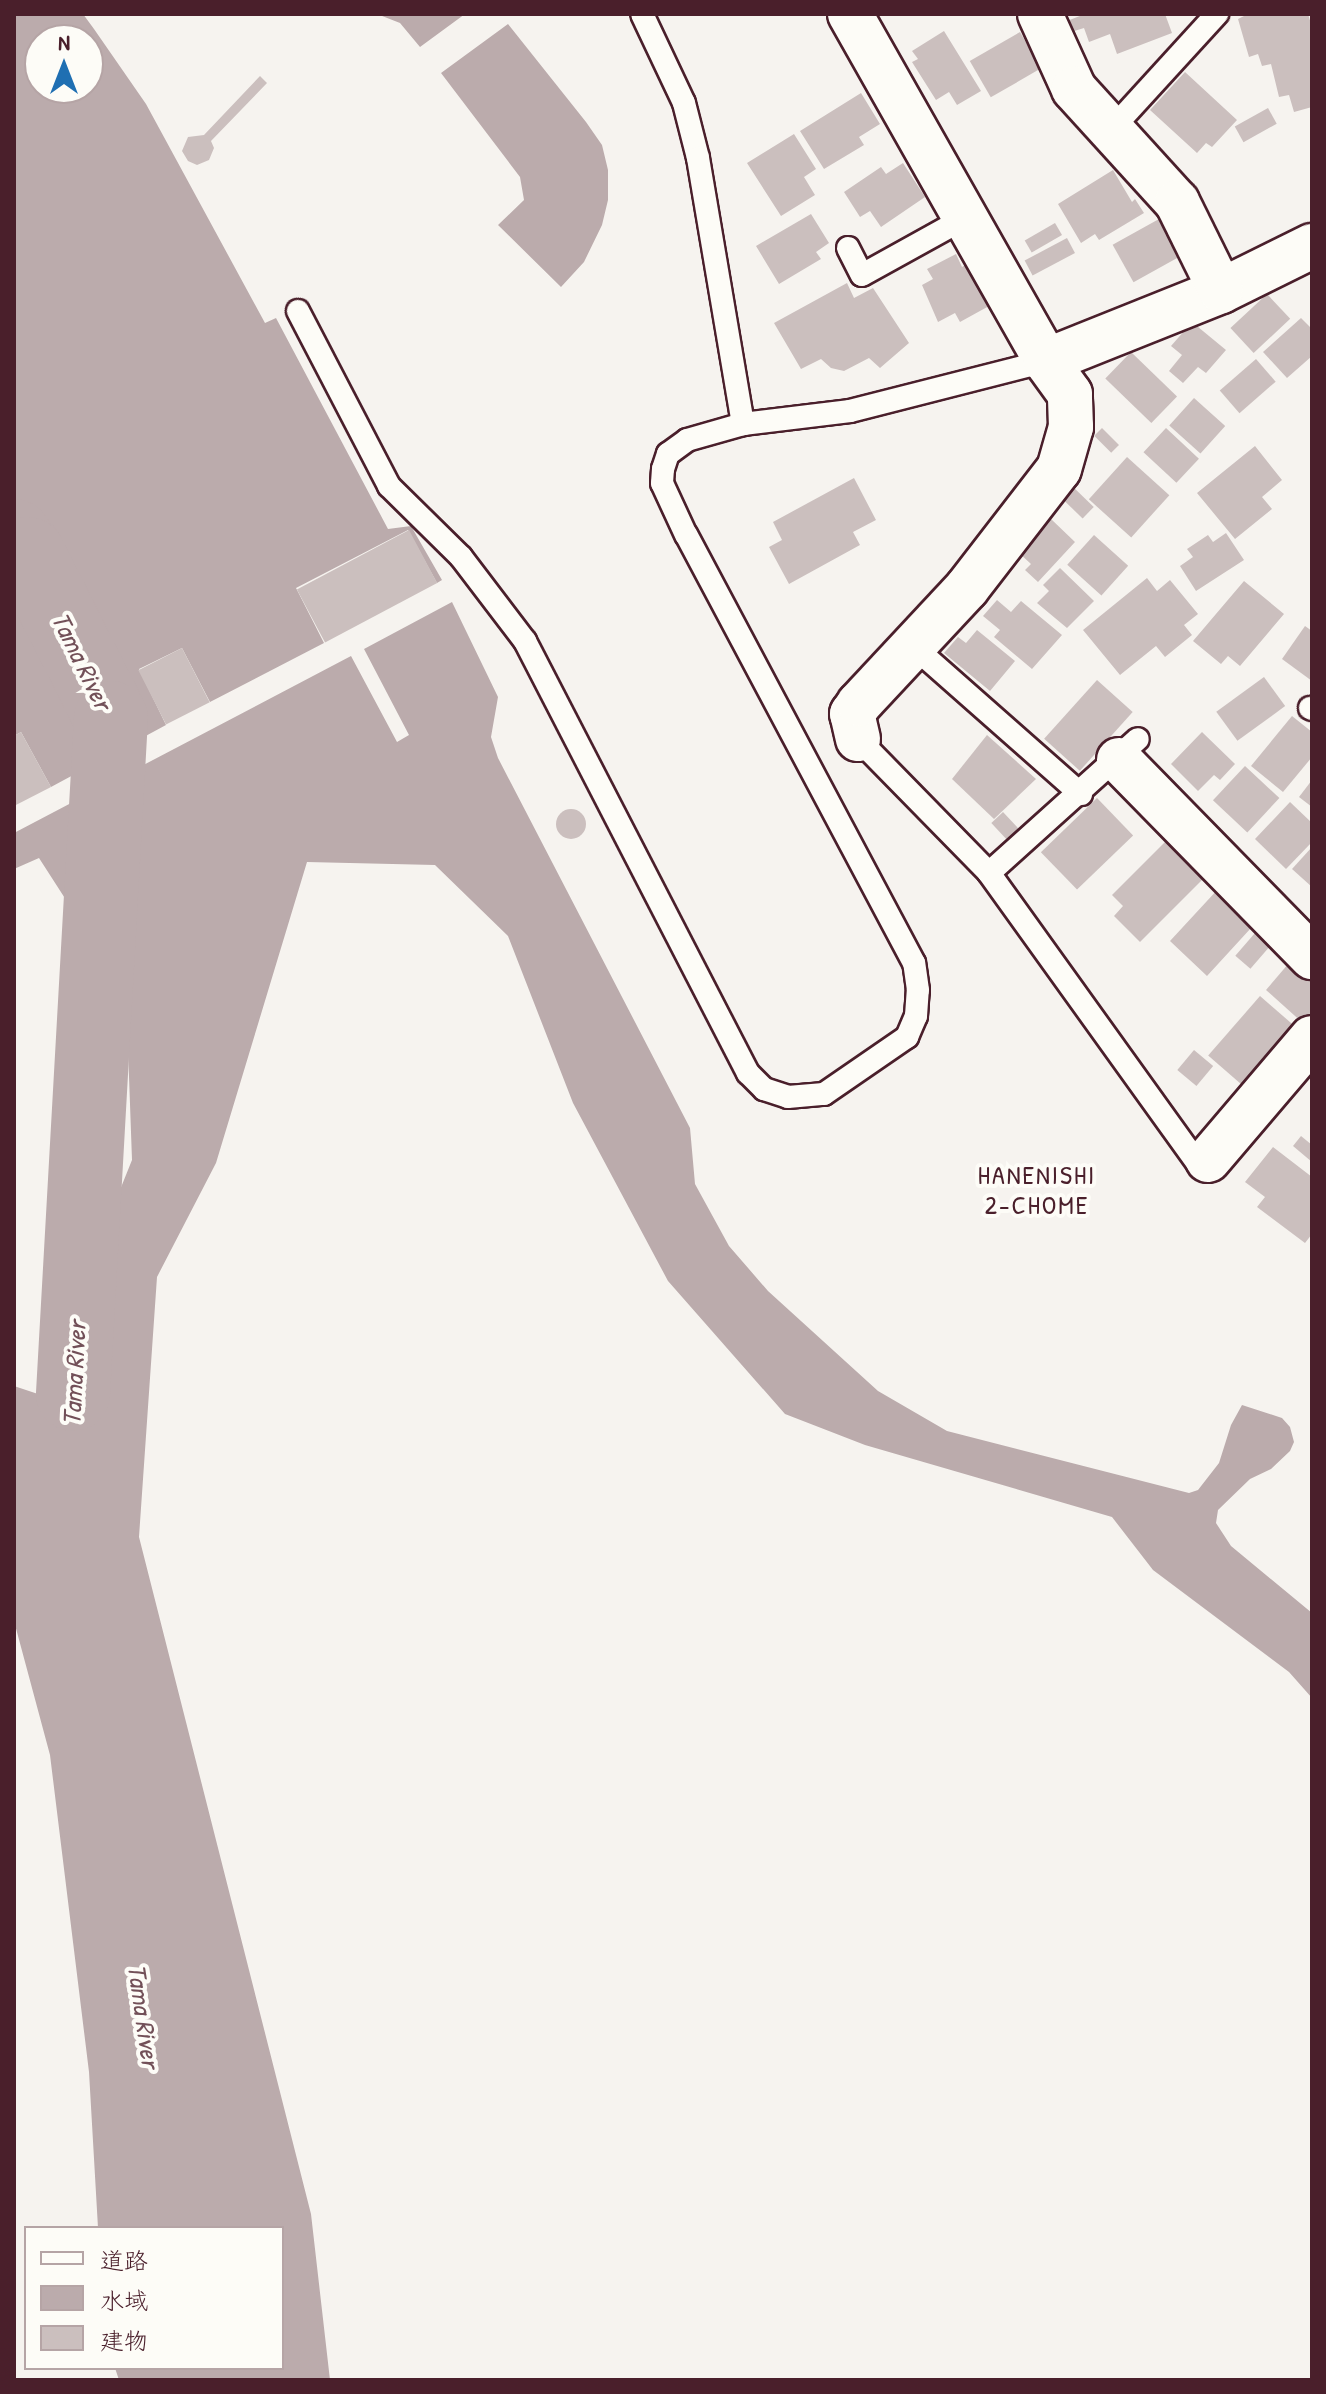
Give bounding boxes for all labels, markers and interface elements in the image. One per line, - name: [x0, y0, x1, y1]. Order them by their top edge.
- north arrow: [24, 24, 104, 104]
- text: N: [58, 27, 70, 57]
- water label: Tama River: [45, 607, 119, 715]
- district label: HANENISHI 2-CHOME: [978, 1159, 1096, 1220]
- water label: Tama River: [56, 1320, 92, 1426]
- water label: Tama River: [121, 1962, 167, 2070]
- legend: [24, 2226, 284, 2370]
- text: 道路: [100, 2244, 148, 2276]
- text: 水域: [100, 2284, 148, 2316]
- text: 建物: [100, 2324, 148, 2356]

